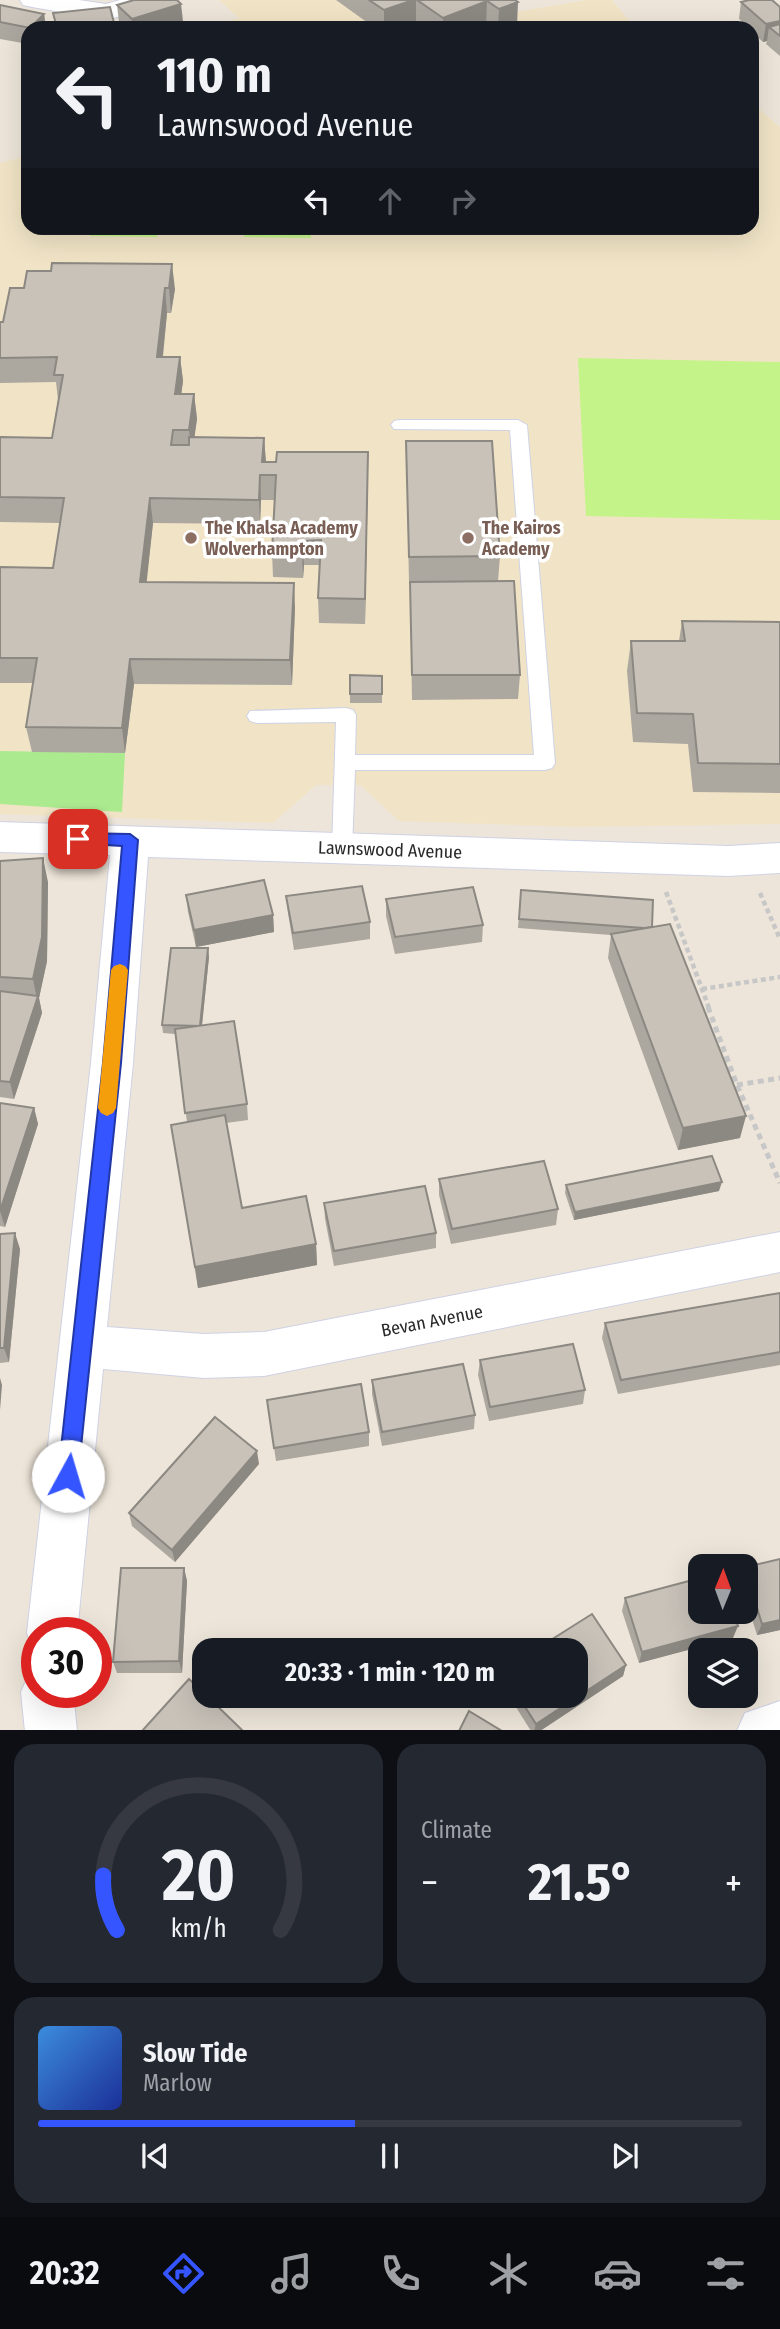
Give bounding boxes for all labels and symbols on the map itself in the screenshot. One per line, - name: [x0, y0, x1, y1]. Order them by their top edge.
- place label: The Khalsa Academy Wolverhampton: [205, 517, 358, 560]
- place label: The Kairos Academy: [481, 517, 561, 560]
- marker: The Khalsa Academy Wolverhampton: [183, 530, 199, 546]
- marker: The Kairos Academy: [460, 530, 476, 546]
- pin: [48, 809, 108, 869]
- street label: Lawnswood Avenue: [318, 836, 463, 864]
- street label: Bevan Avenue: [379, 1300, 485, 1342]
- position arrow: [31, 1439, 105, 1513]
- north arrow: [688, 1554, 758, 1624]
- speed limit sign: 30: [21, 1617, 112, 1708]

